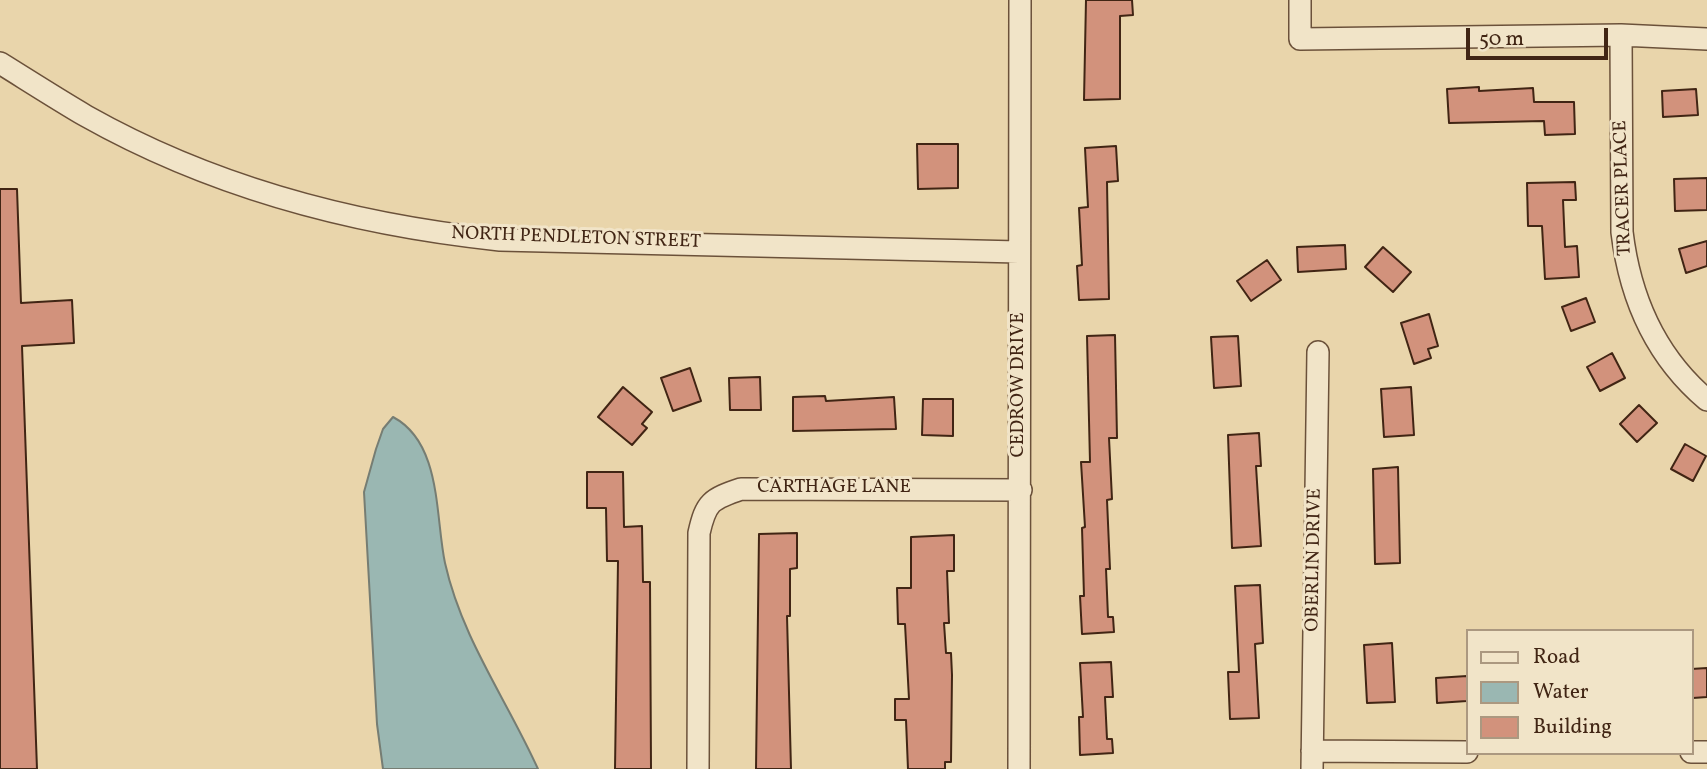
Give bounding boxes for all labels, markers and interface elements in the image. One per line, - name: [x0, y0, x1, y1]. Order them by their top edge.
- scale bar: [1469, 14, 1611, 58]
- text: 50 m: [1479, 25, 1524, 54]
- street label: TRACER PLACE: [1610, 120, 1638, 256]
- street label: NORTH PENDLETON STREET: [451, 223, 701, 255]
- street label: CEDROW DRIVE: [1009, 312, 1031, 458]
- street label: CARTHAGE LANE: [757, 478, 911, 500]
- street label: OBERLIN DRIVE: [1302, 488, 1328, 632]
- legend: [1466, 629, 1693, 755]
- text: Road: [1533, 643, 1580, 672]
- text: Water: [1533, 678, 1589, 707]
- text: Building: [1533, 713, 1612, 742]

